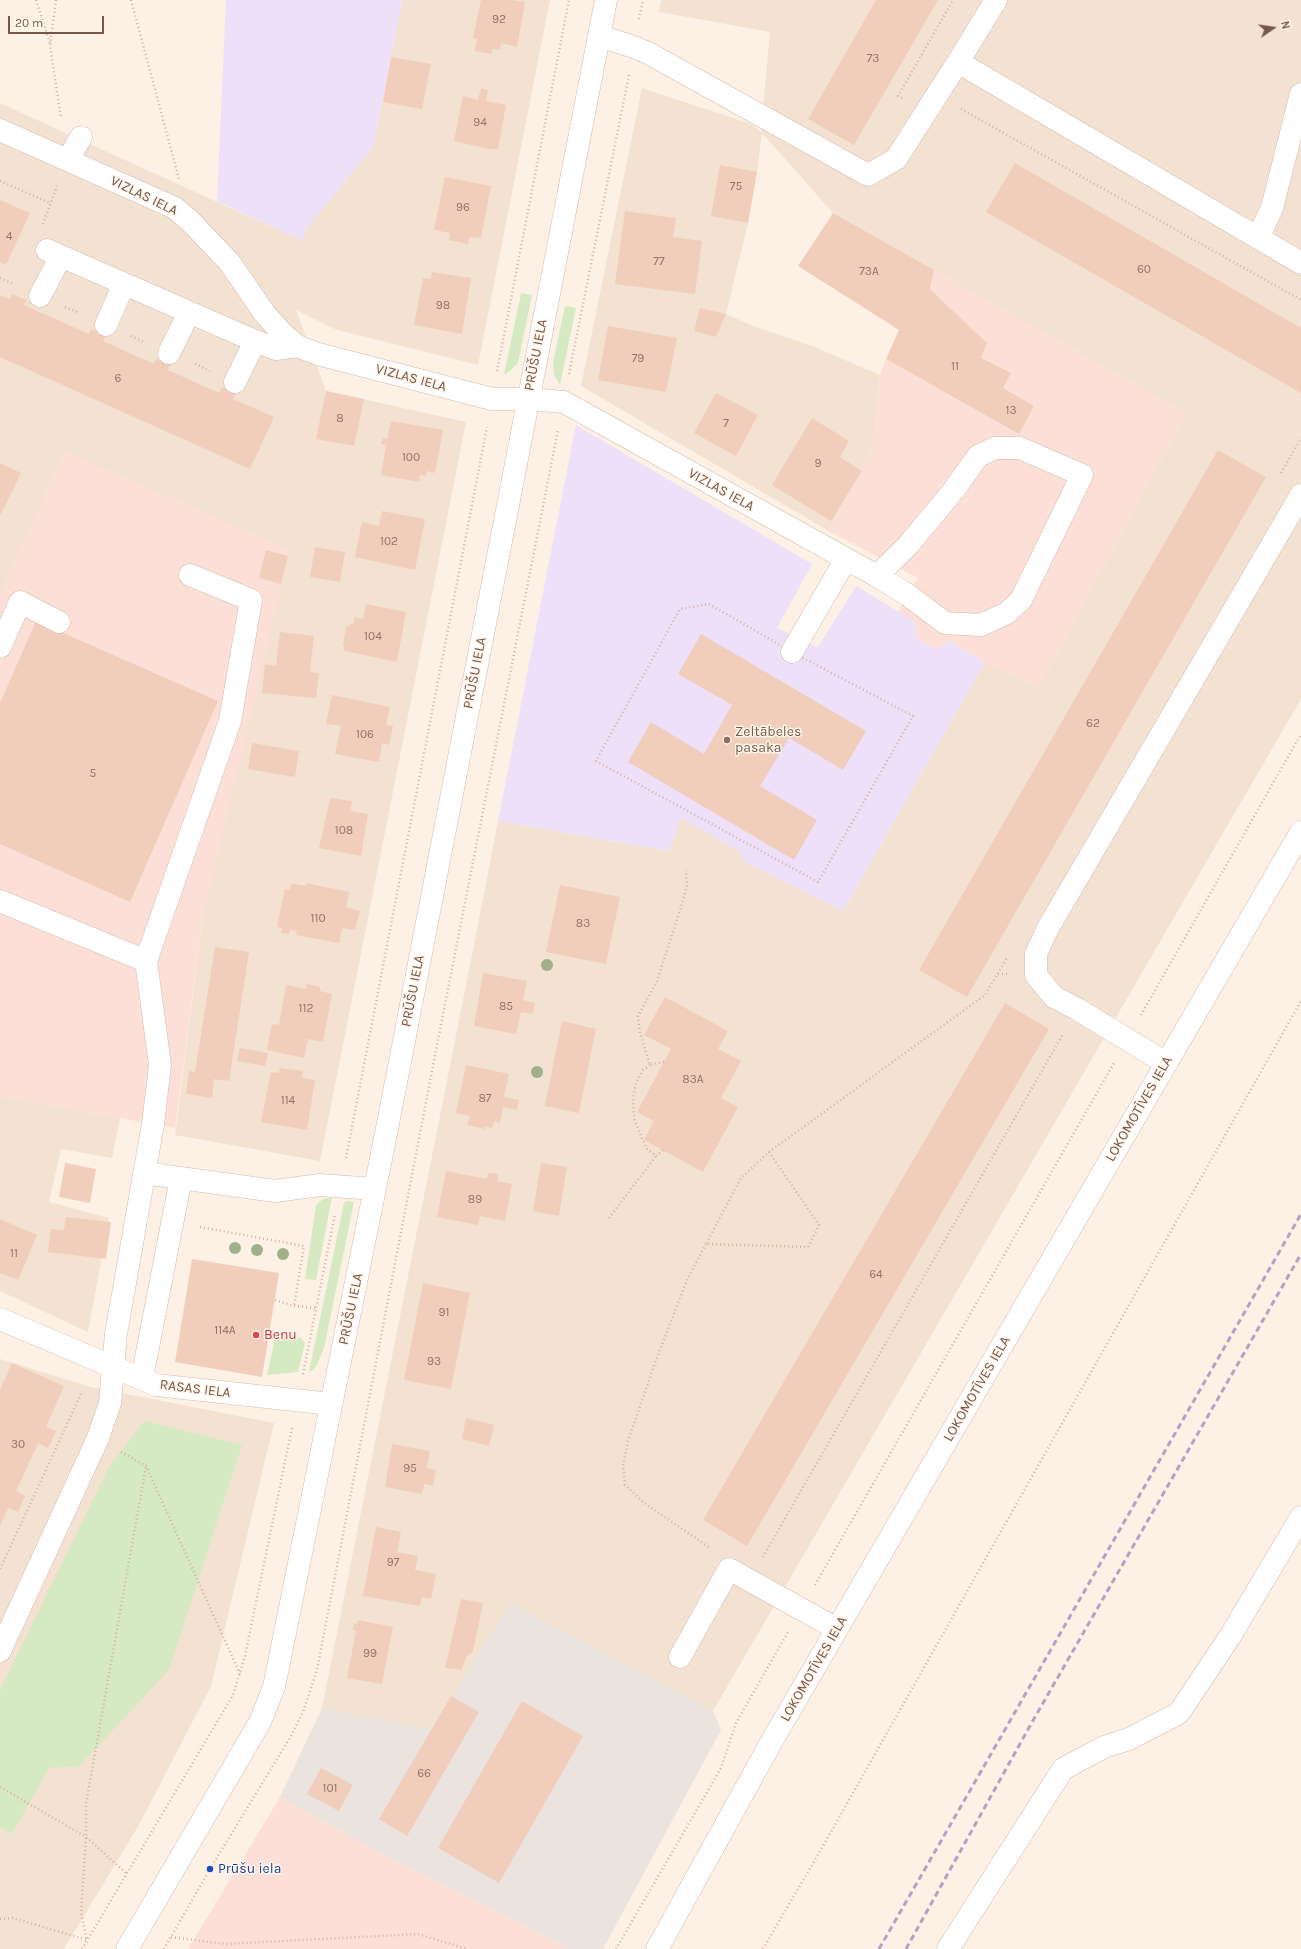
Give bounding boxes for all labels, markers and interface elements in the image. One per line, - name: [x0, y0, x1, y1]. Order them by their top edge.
- scale bar: [10, 8, 106, 34]
- north arrow: [1253, 8, 1293, 48]
- house number: 92: [492, 13, 506, 27]
- text: 20 m: [15, 16, 43, 30]
- text: N: [1278, 20, 1292, 30]
- house number: 73: [867, 52, 879, 66]
- house number: 94: [473, 116, 487, 130]
- street label: VIZLAS IELA: [108, 172, 180, 220]
- house number: 75: [730, 180, 742, 194]
- house number: 96: [456, 201, 470, 215]
- house number: 4: [6, 230, 12, 244]
- house number: 77: [653, 255, 665, 269]
- house number: 60: [1137, 263, 1151, 277]
- house number: 73A: [859, 265, 879, 279]
- house number: 98: [436, 299, 450, 313]
- street label: PRŪŠU IELA: [521, 318, 551, 392]
- house number: 79: [632, 352, 644, 366]
- street label: VIZLAS IELA: [374, 360, 448, 396]
- house number: 11: [951, 360, 959, 374]
- house number: 6: [115, 372, 121, 386]
- house number: 13: [1005, 404, 1017, 418]
- house number: 8: [336, 412, 344, 426]
- house number: 7: [723, 417, 729, 431]
- house number: 100: [402, 451, 420, 465]
- house number: 9: [815, 457, 821, 471]
- street label: VIZLAS IELA: [685, 465, 757, 515]
- house number: 102: [380, 535, 398, 549]
- house number: 104: [364, 630, 382, 644]
- street label: PRŪŠU IELA: [460, 636, 490, 710]
- house number: 62: [1086, 717, 1100, 731]
- place label: Zeltābeles pasaka: [735, 724, 801, 756]
- house number: 106: [356, 728, 374, 742]
- marker: Zeltābeles pasaka: [722, 735, 732, 745]
- house number: 5: [90, 767, 96, 781]
- house number: 108: [335, 824, 353, 838]
- house number: 110: [310, 912, 326, 926]
- house number: 83: [576, 917, 590, 931]
- street label: PRŪŠU IELA: [398, 954, 428, 1028]
- house number: 85: [499, 1000, 513, 1014]
- house number: 112: [299, 1002, 313, 1016]
- street label: LOKOMOTĪVES IELA: [1102, 1053, 1176, 1165]
- house number: 83A: [682, 1073, 704, 1087]
- house number: 87: [478, 1092, 492, 1106]
- house number: 114: [281, 1094, 295, 1108]
- house number: 89: [468, 1193, 482, 1207]
- house number: 11: [10, 1247, 18, 1261]
- house number: 64: [869, 1268, 883, 1282]
- street label: PRŪŠU IELA: [335, 1272, 367, 1346]
- house number: 91: [439, 1306, 449, 1320]
- house number: 114A: [214, 1324, 236, 1338]
- place label: Benu: [264, 1327, 297, 1343]
- marker: Benu: [251, 1330, 261, 1340]
- street label: LOKOMOTĪVES IELA: [940, 1333, 1014, 1445]
- house number: 93: [427, 1355, 441, 1369]
- street label: RASAS IELA: [159, 1376, 231, 1402]
- house number: 30: [11, 1438, 25, 1452]
- house number: 95: [403, 1462, 417, 1476]
- house number: 97: [387, 1556, 399, 1570]
- street label: LOKOMOTĪVES IELA: [777, 1613, 851, 1725]
- house number: 99: [363, 1647, 377, 1661]
- house number: 66: [417, 1767, 431, 1781]
- house number: 101: [322, 1782, 338, 1796]
- place label: Prūšu iela: [218, 1861, 281, 1877]
- marker: Prūšu iela: [205, 1864, 215, 1874]

